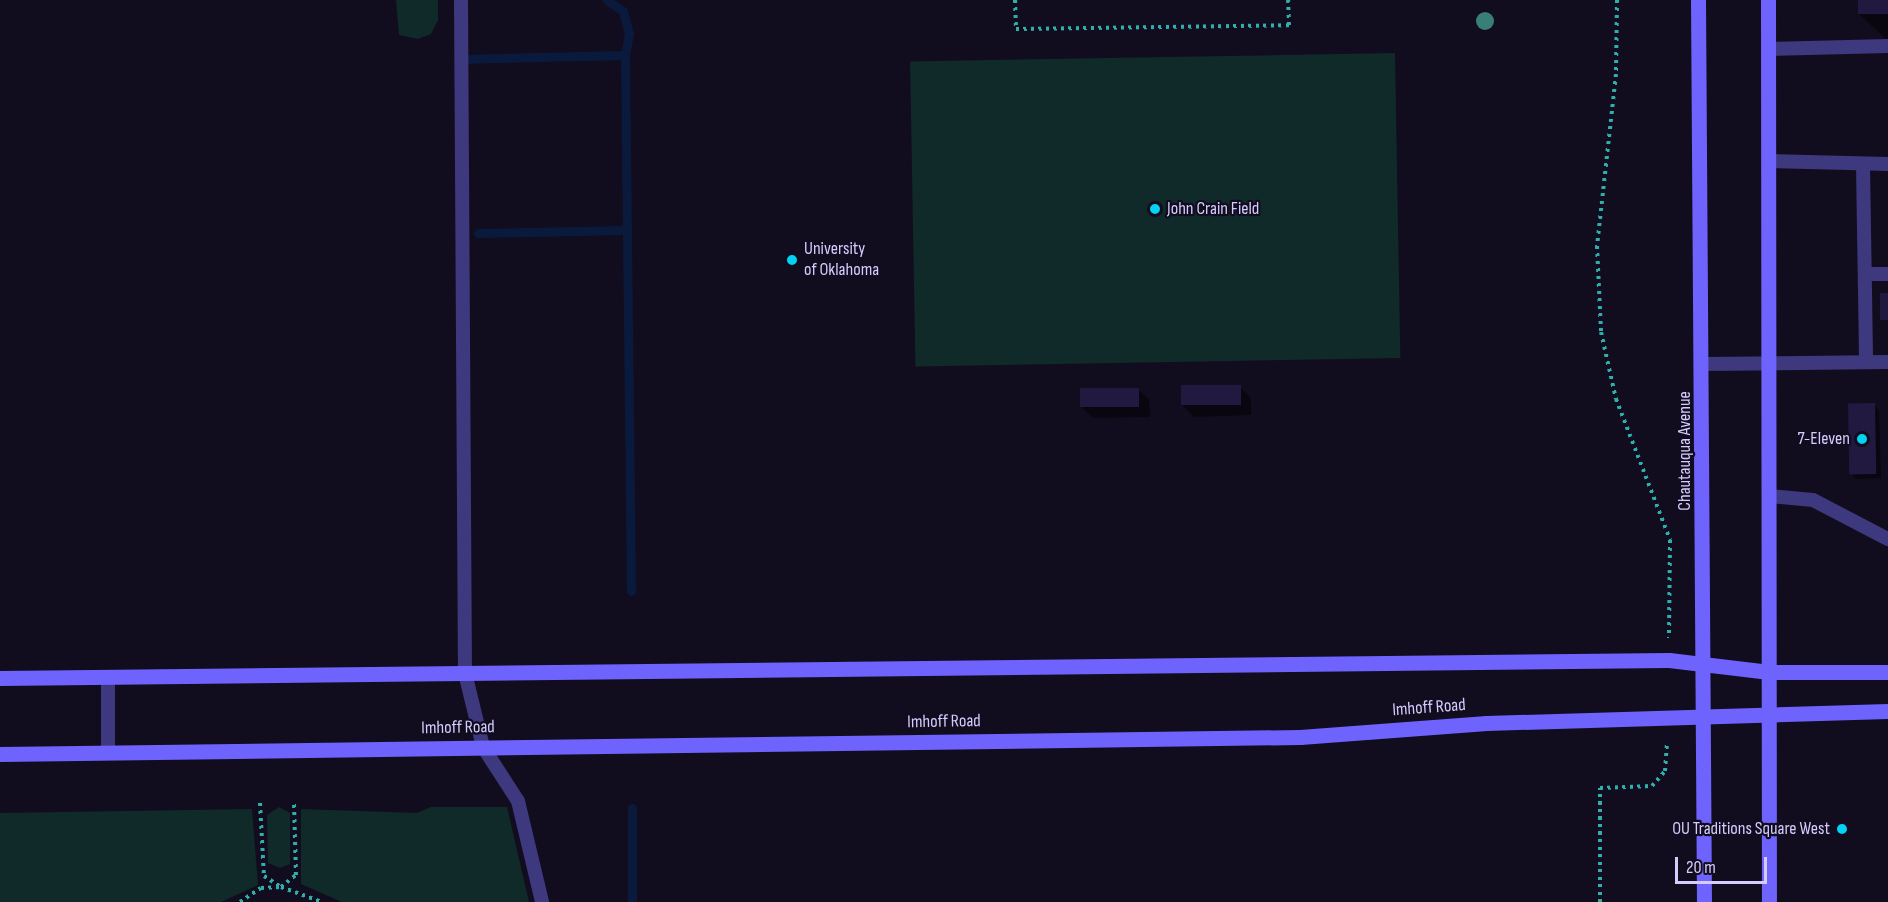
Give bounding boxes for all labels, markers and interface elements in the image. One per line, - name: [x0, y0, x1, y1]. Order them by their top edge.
- place label: John Crain Field: [1167, 198, 1259, 220]
- marker: John Crain Field: [1148, 202, 1162, 216]
- place label: University of Oklahoma: [804, 239, 879, 282]
- marker: University of Oklahoma: [785, 253, 799, 267]
- street label: Chautauqua Avenue: [1674, 391, 1696, 511]
- place label: 7-Eleven: [1797, 428, 1850, 450]
- marker: 7-Eleven: [1855, 432, 1869, 446]
- street label: Imhoff Road: [1392, 695, 1466, 721]
- street label: Imhoff Road: [907, 711, 981, 733]
- street label: Imhoff Road: [421, 717, 495, 739]
- place label: OU Traditions Square West: [1672, 818, 1830, 840]
- marker: OU Traditions Square West: [1835, 822, 1849, 836]
- scale bar: [1678, 845, 1770, 883]
- text: 20 m: [1686, 857, 1716, 878]

